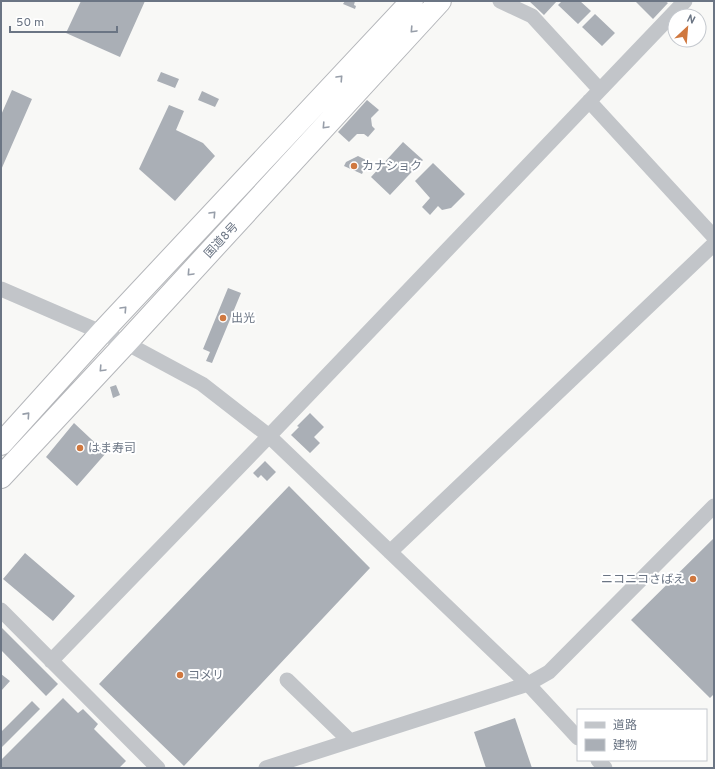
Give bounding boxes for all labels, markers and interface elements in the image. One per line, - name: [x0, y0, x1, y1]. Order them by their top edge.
- scale bar: [10, 8, 117, 34]
- north arrow: [667, 8, 707, 48]
- text: N: [684, 12, 698, 28]
- text: 50 m: [16, 15, 44, 31]
- one-way arrow: [410, 25, 418, 33]
- one-way arrow: [335, 75, 343, 83]
- one-way arrow: [323, 121, 330, 128]
- place label: カナショク: [362, 159, 422, 175]
- marker: カナショク: [349, 161, 359, 171]
- one-way arrow: [208, 211, 216, 219]
- street label: 国道8号: [201, 219, 242, 262]
- one-way arrow: [187, 268, 195, 276]
- one-way arrow: [119, 306, 127, 314]
- place label: 出光: [231, 311, 255, 327]
- marker: 出光: [218, 313, 228, 323]
- one-way arrow: [99, 364, 107, 372]
- one-way arrow: [22, 412, 30, 420]
- place label: はま寿司: [88, 441, 136, 457]
- marker: はま寿司: [75, 443, 85, 453]
- place label: ニコニコさばえ: [601, 572, 685, 588]
- marker: ニコニコさばえ: [688, 574, 698, 584]
- place label: コメリ: [188, 668, 224, 684]
- marker: コメリ: [175, 670, 185, 680]
- legend: [577, 709, 707, 761]
- text: 道路: [613, 718, 637, 734]
- text: 建物: [613, 738, 637, 754]

